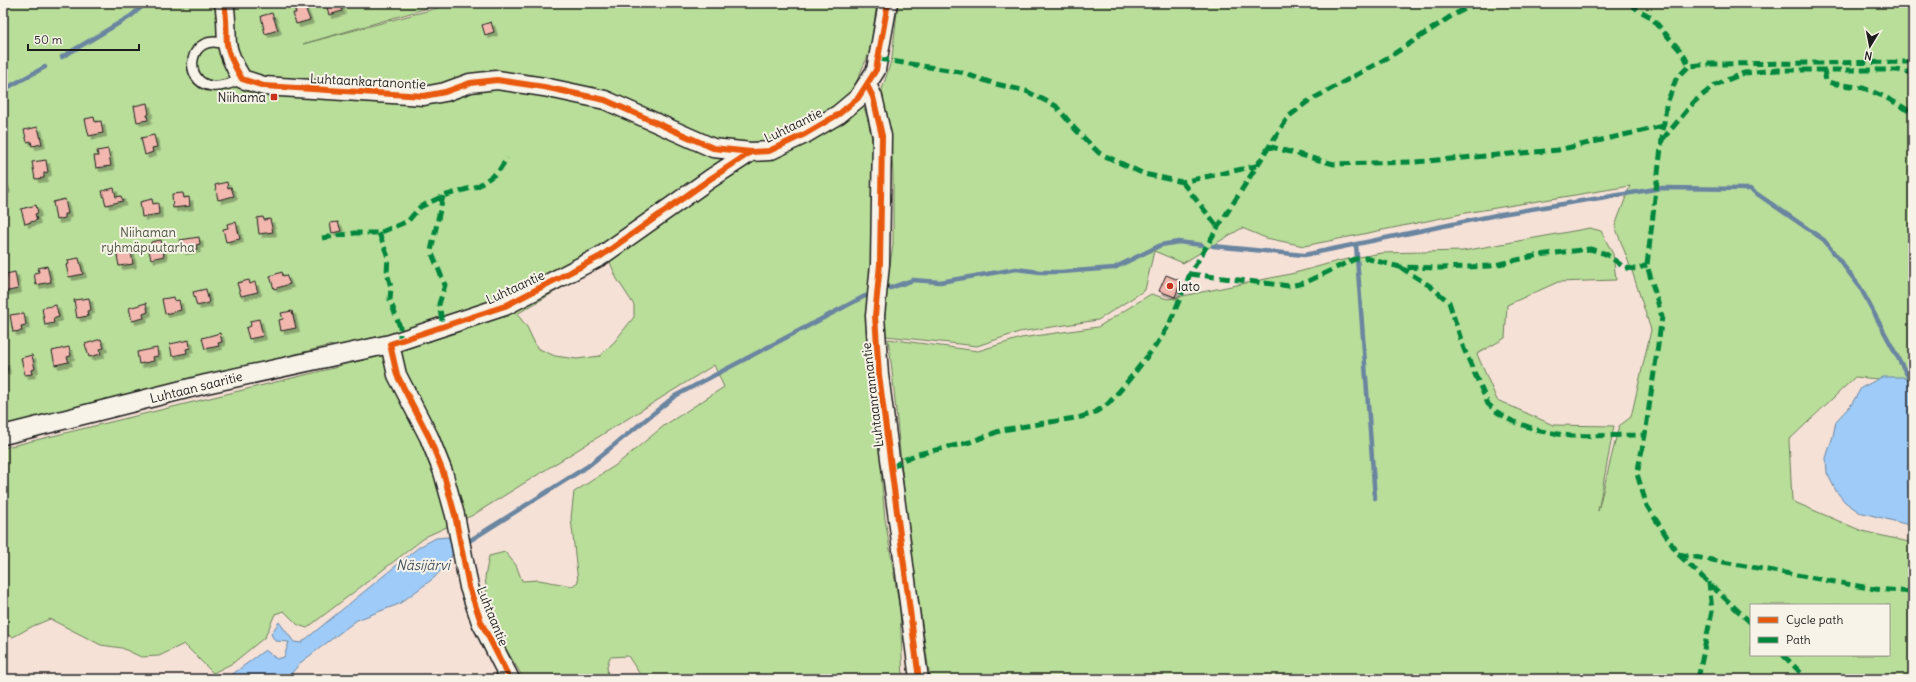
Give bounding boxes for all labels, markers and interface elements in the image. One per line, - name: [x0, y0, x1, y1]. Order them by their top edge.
- scale bar: [28, 26, 139, 52]
- north arrow: [1850, 26, 1890, 66]
- text: 50 m: [34, 32, 63, 47]
- text: N: [1863, 48, 1873, 63]
- street label: Luhtaankartanontie: [309, 70, 426, 93]
- place label: Niihama: [218, 89, 266, 106]
- marker: Niihama: [269, 92, 279, 102]
- street label: Luhtaantie: [761, 104, 825, 147]
- park label: Niihaman ryhmäpuutarha: [101, 224, 195, 256]
- street label: Luhtaantie: [483, 266, 547, 308]
- place label: lato: [1178, 278, 1200, 295]
- marker: lato: [1165, 281, 1175, 291]
- street label: Luhtaanrannantie: [858, 342, 887, 448]
- street label: Luhtaan saaritie: [148, 368, 244, 407]
- water label: Näsijärvi: [396, 556, 452, 574]
- street label: Luhtaantie: [473, 584, 512, 648]
- legend: [1750, 604, 1890, 656]
- text: Cycle path: [1786, 612, 1843, 627]
- text: Path: [1786, 632, 1811, 647]

